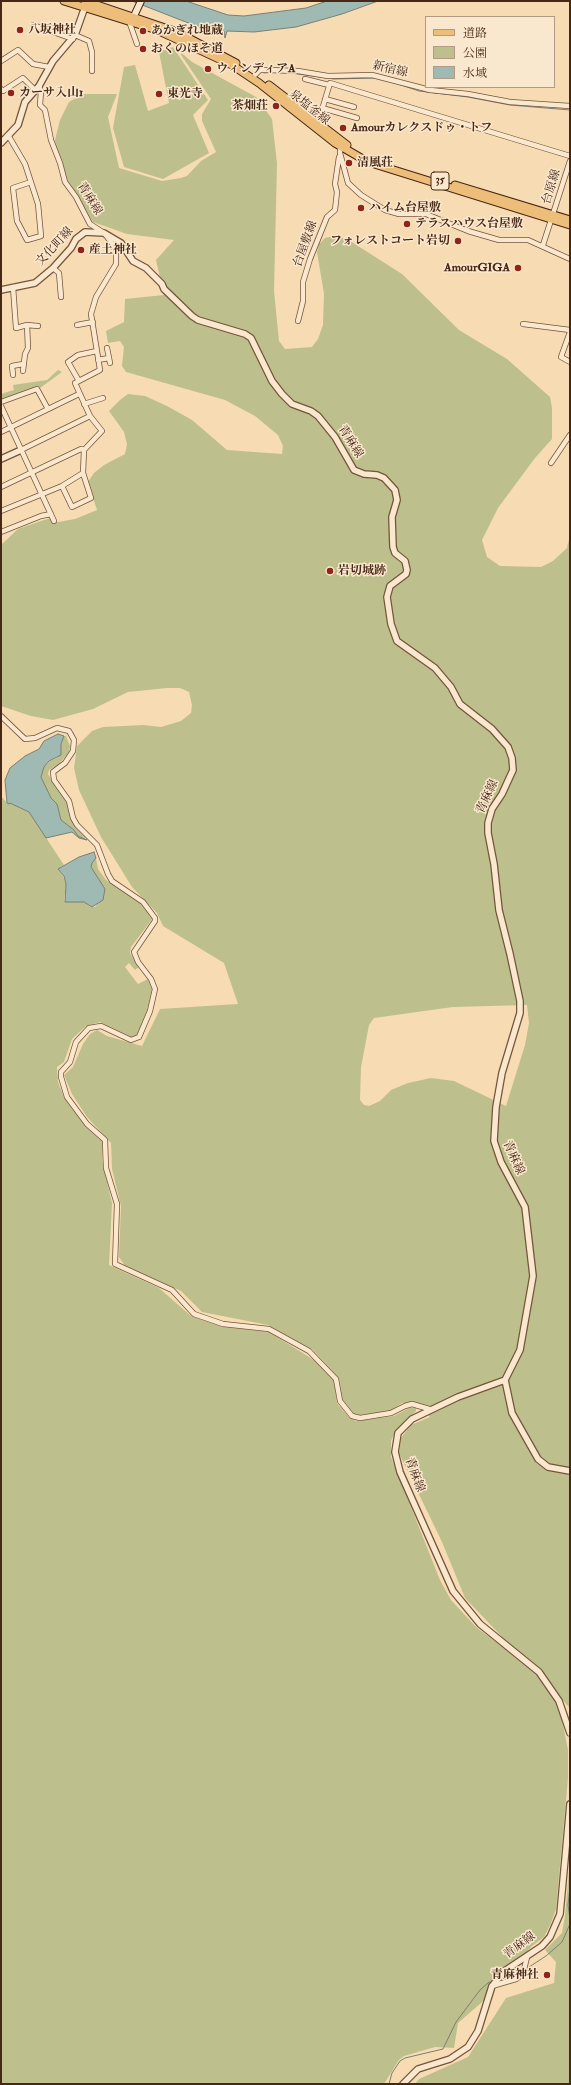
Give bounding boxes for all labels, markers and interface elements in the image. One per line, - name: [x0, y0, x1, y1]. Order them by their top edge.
- legend: [425, 16, 555, 88]
- place label: 八坂神社: [28, 23, 76, 37]
- place label: あかぎれ地蔵: [151, 24, 223, 38]
- marker: 八坂神社: [15, 25, 25, 35]
- marker: あかぎれ地蔵: [138, 26, 148, 36]
- text: 道路: [463, 26, 487, 41]
- place label: おくのほそ道: [151, 42, 223, 56]
- marker: おくのほそ道: [138, 44, 148, 54]
- text: 公園: [463, 46, 487, 61]
- street label: 新宿線: [371, 59, 409, 81]
- place label: ウィンディアA: [216, 62, 296, 76]
- marker: ウィンディアA: [203, 64, 213, 74]
- text: 水域: [463, 66, 487, 81]
- place label: カーサ入山1: [19, 86, 83, 100]
- place label: 東光寺: [167, 87, 203, 101]
- street label: 泉塩釜線: [286, 87, 332, 129]
- marker: カーサ入山1: [6, 88, 16, 98]
- marker: 東光寺: [154, 89, 164, 99]
- place label: 茶畑荘: [232, 99, 268, 113]
- marker: 茶畑荘: [271, 101, 281, 111]
- place label: Amourカレクスドゥ・トフ: [351, 121, 492, 135]
- marker: Amourカレクスドゥ・トフ: [338, 123, 348, 133]
- place label: 清風荘: [357, 156, 393, 170]
- marker: 清風荘: [344, 158, 354, 168]
- street label: 台原線: [540, 168, 564, 206]
- road number: 35: [431, 172, 449, 190]
- street label: 青麻線: [73, 180, 105, 218]
- place label: ハイム台屋敷: [369, 201, 441, 215]
- marker: ハイム台屋敷: [356, 203, 366, 213]
- place label: テラスハウス台屋敷: [415, 217, 523, 231]
- street label: 台屋敷線: [291, 219, 321, 269]
- marker: テラスハウス台屋敷: [402, 219, 412, 229]
- street label: 文化町線: [33, 225, 77, 269]
- place label: フォレストコート岩切: [330, 234, 450, 248]
- marker: フォレストコート岩切: [453, 236, 463, 246]
- place label: 産土神社: [89, 243, 137, 257]
- marker: 産土神社: [76, 245, 86, 255]
- place label: AmourGIGA: [444, 261, 510, 275]
- marker: AmourGIGA: [513, 263, 523, 273]
- street label: 青麻線: [334, 423, 366, 461]
- place label: 岩切城跡: [338, 564, 386, 578]
- marker: 岩切城跡: [325, 566, 335, 576]
- street label: 青麻線: [474, 778, 502, 816]
- street label: 青麻線: [499, 1139, 527, 1177]
- street label: 青麻線: [401, 1456, 427, 1494]
- street label: 青麻線: [501, 1930, 539, 1962]
- place label: 青麻神社: [491, 1968, 539, 1982]
- marker: 青麻神社: [542, 1970, 552, 1980]

